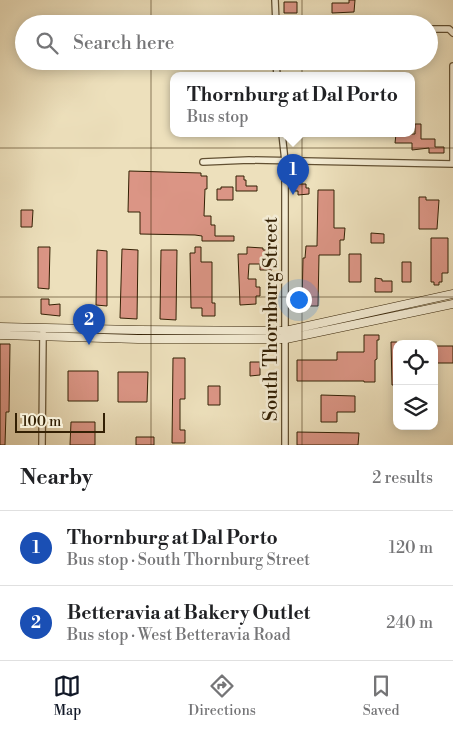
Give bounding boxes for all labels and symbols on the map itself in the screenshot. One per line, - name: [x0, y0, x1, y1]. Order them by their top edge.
- pin: 1: [277, 154, 309, 195]
- street label: South Thornburg Street: [259, 216, 283, 421]
- your location: [286, 287, 312, 313]
- pin: 2: [73, 304, 105, 345]
- scale bar: [15, 410, 105, 433]

